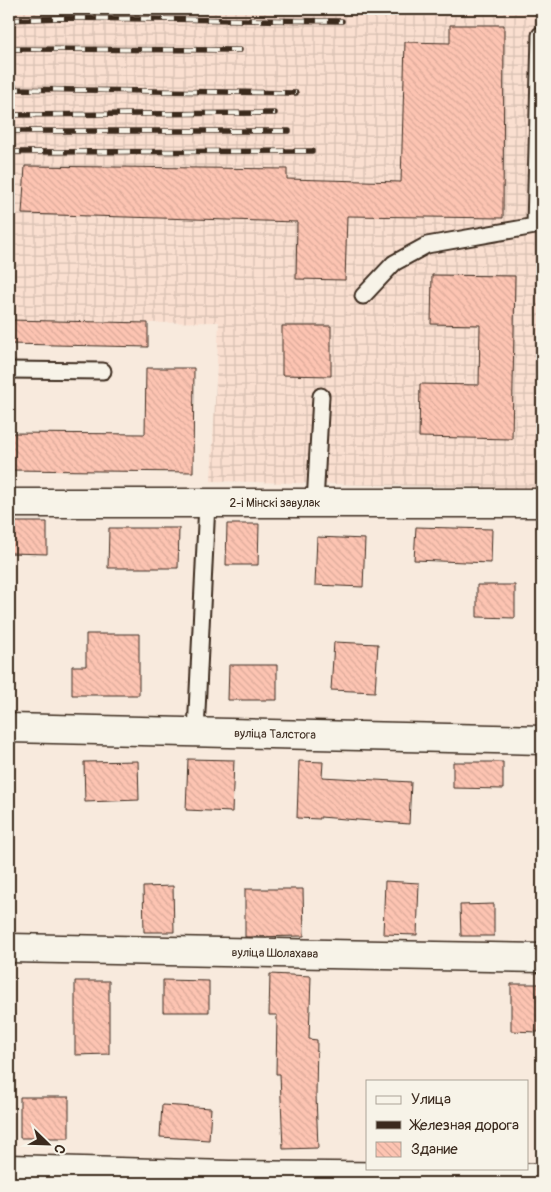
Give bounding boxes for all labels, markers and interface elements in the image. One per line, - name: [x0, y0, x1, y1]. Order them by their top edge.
- street label: 2-і Мінскі завулак: [230, 496, 320, 511]
- street label: вуліца Талстога: [234, 726, 316, 742]
- street label: вуліца Шолахава: [232, 945, 319, 961]
- legend: [366, 1080, 528, 1170]
- text: Улица: [411, 1090, 451, 1109]
- text: Железная дорога: [409, 1116, 519, 1135]
- north arrow: [22, 1120, 72, 1170]
- text: Здание: [411, 1140, 458, 1159]
- text: С: [50, 1142, 69, 1157]

